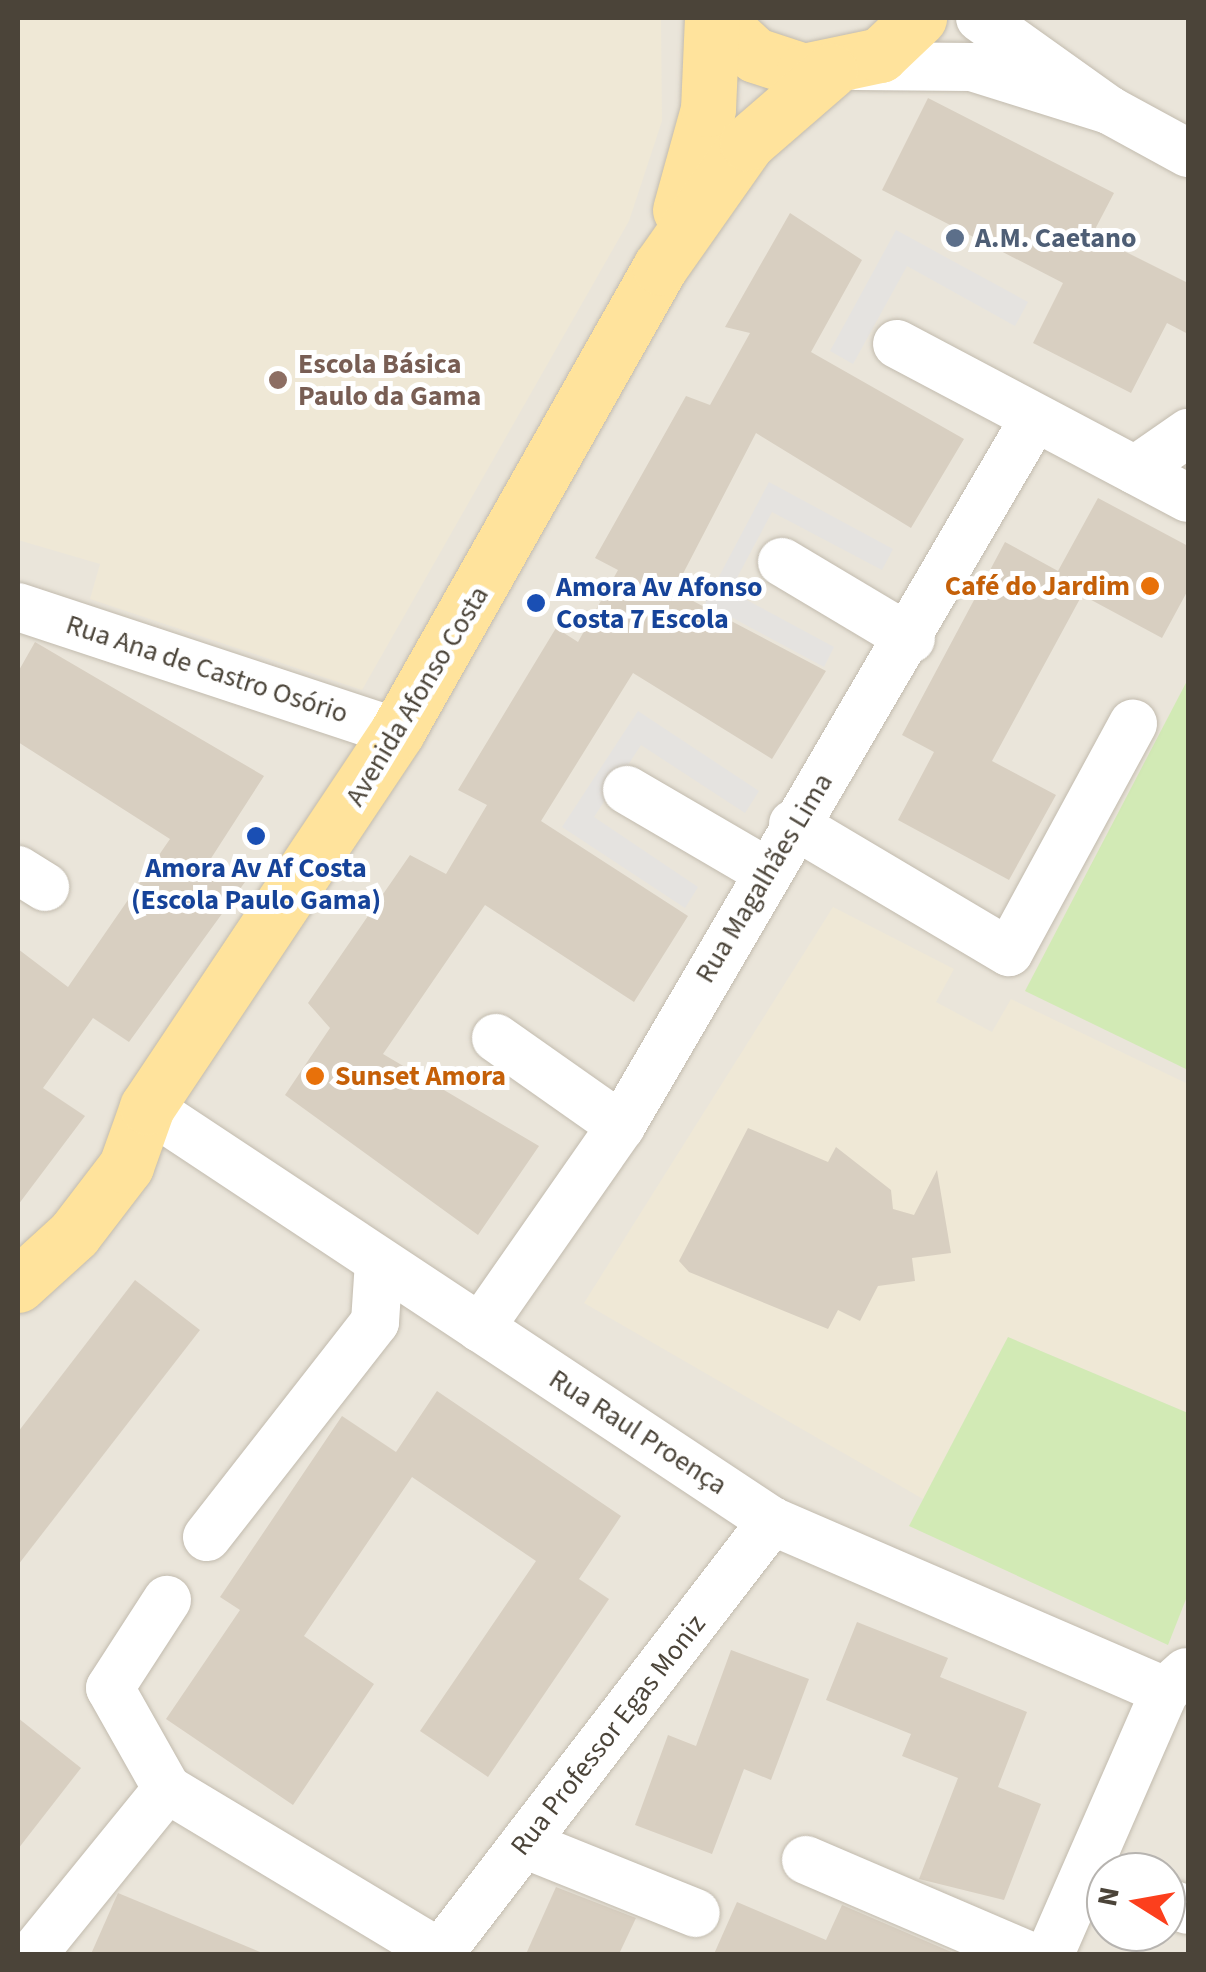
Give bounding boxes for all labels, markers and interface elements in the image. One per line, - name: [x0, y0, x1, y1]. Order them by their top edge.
- place label: A.M. Caetano: [975, 221, 1137, 255]
- marker: A.M. Caetano: [944, 227, 966, 249]
- place label: Escola Básica Paulo da Gama: [298, 347, 481, 413]
- marker: Escola Básica Paulo da Gama: [267, 369, 289, 391]
- place label: Café do Jardim: [945, 569, 1130, 603]
- place label: Amora Av Afonso Costa 7 Escola: [556, 570, 763, 636]
- marker: Café do Jardim: [1139, 575, 1161, 597]
- street label: Avenida Afonso Costa: [338, 580, 496, 812]
- marker: Amora Av Afonso Costa 7 Escola: [525, 592, 547, 614]
- street label: Rua Ana de Castro Osório: [62, 608, 352, 730]
- street label: Rua Magalhães Lima: [688, 767, 840, 989]
- marker: Amora Av Af Costa (Escola Paulo Gama): [245, 825, 267, 847]
- place label: Amora Av Af Costa (Escola Paulo Gama): [131, 851, 381, 917]
- place label: Sunset Amora: [335, 1059, 506, 1093]
- marker: Sunset Amora: [304, 1065, 326, 1087]
- street label: Rua Raul Proença: [543, 1362, 733, 1502]
- street label: Rua Professor Egas Moniz: [503, 1608, 713, 1862]
- north arrow: [1086, 1852, 1186, 1952]
- text: N: [1087, 1884, 1130, 1910]

